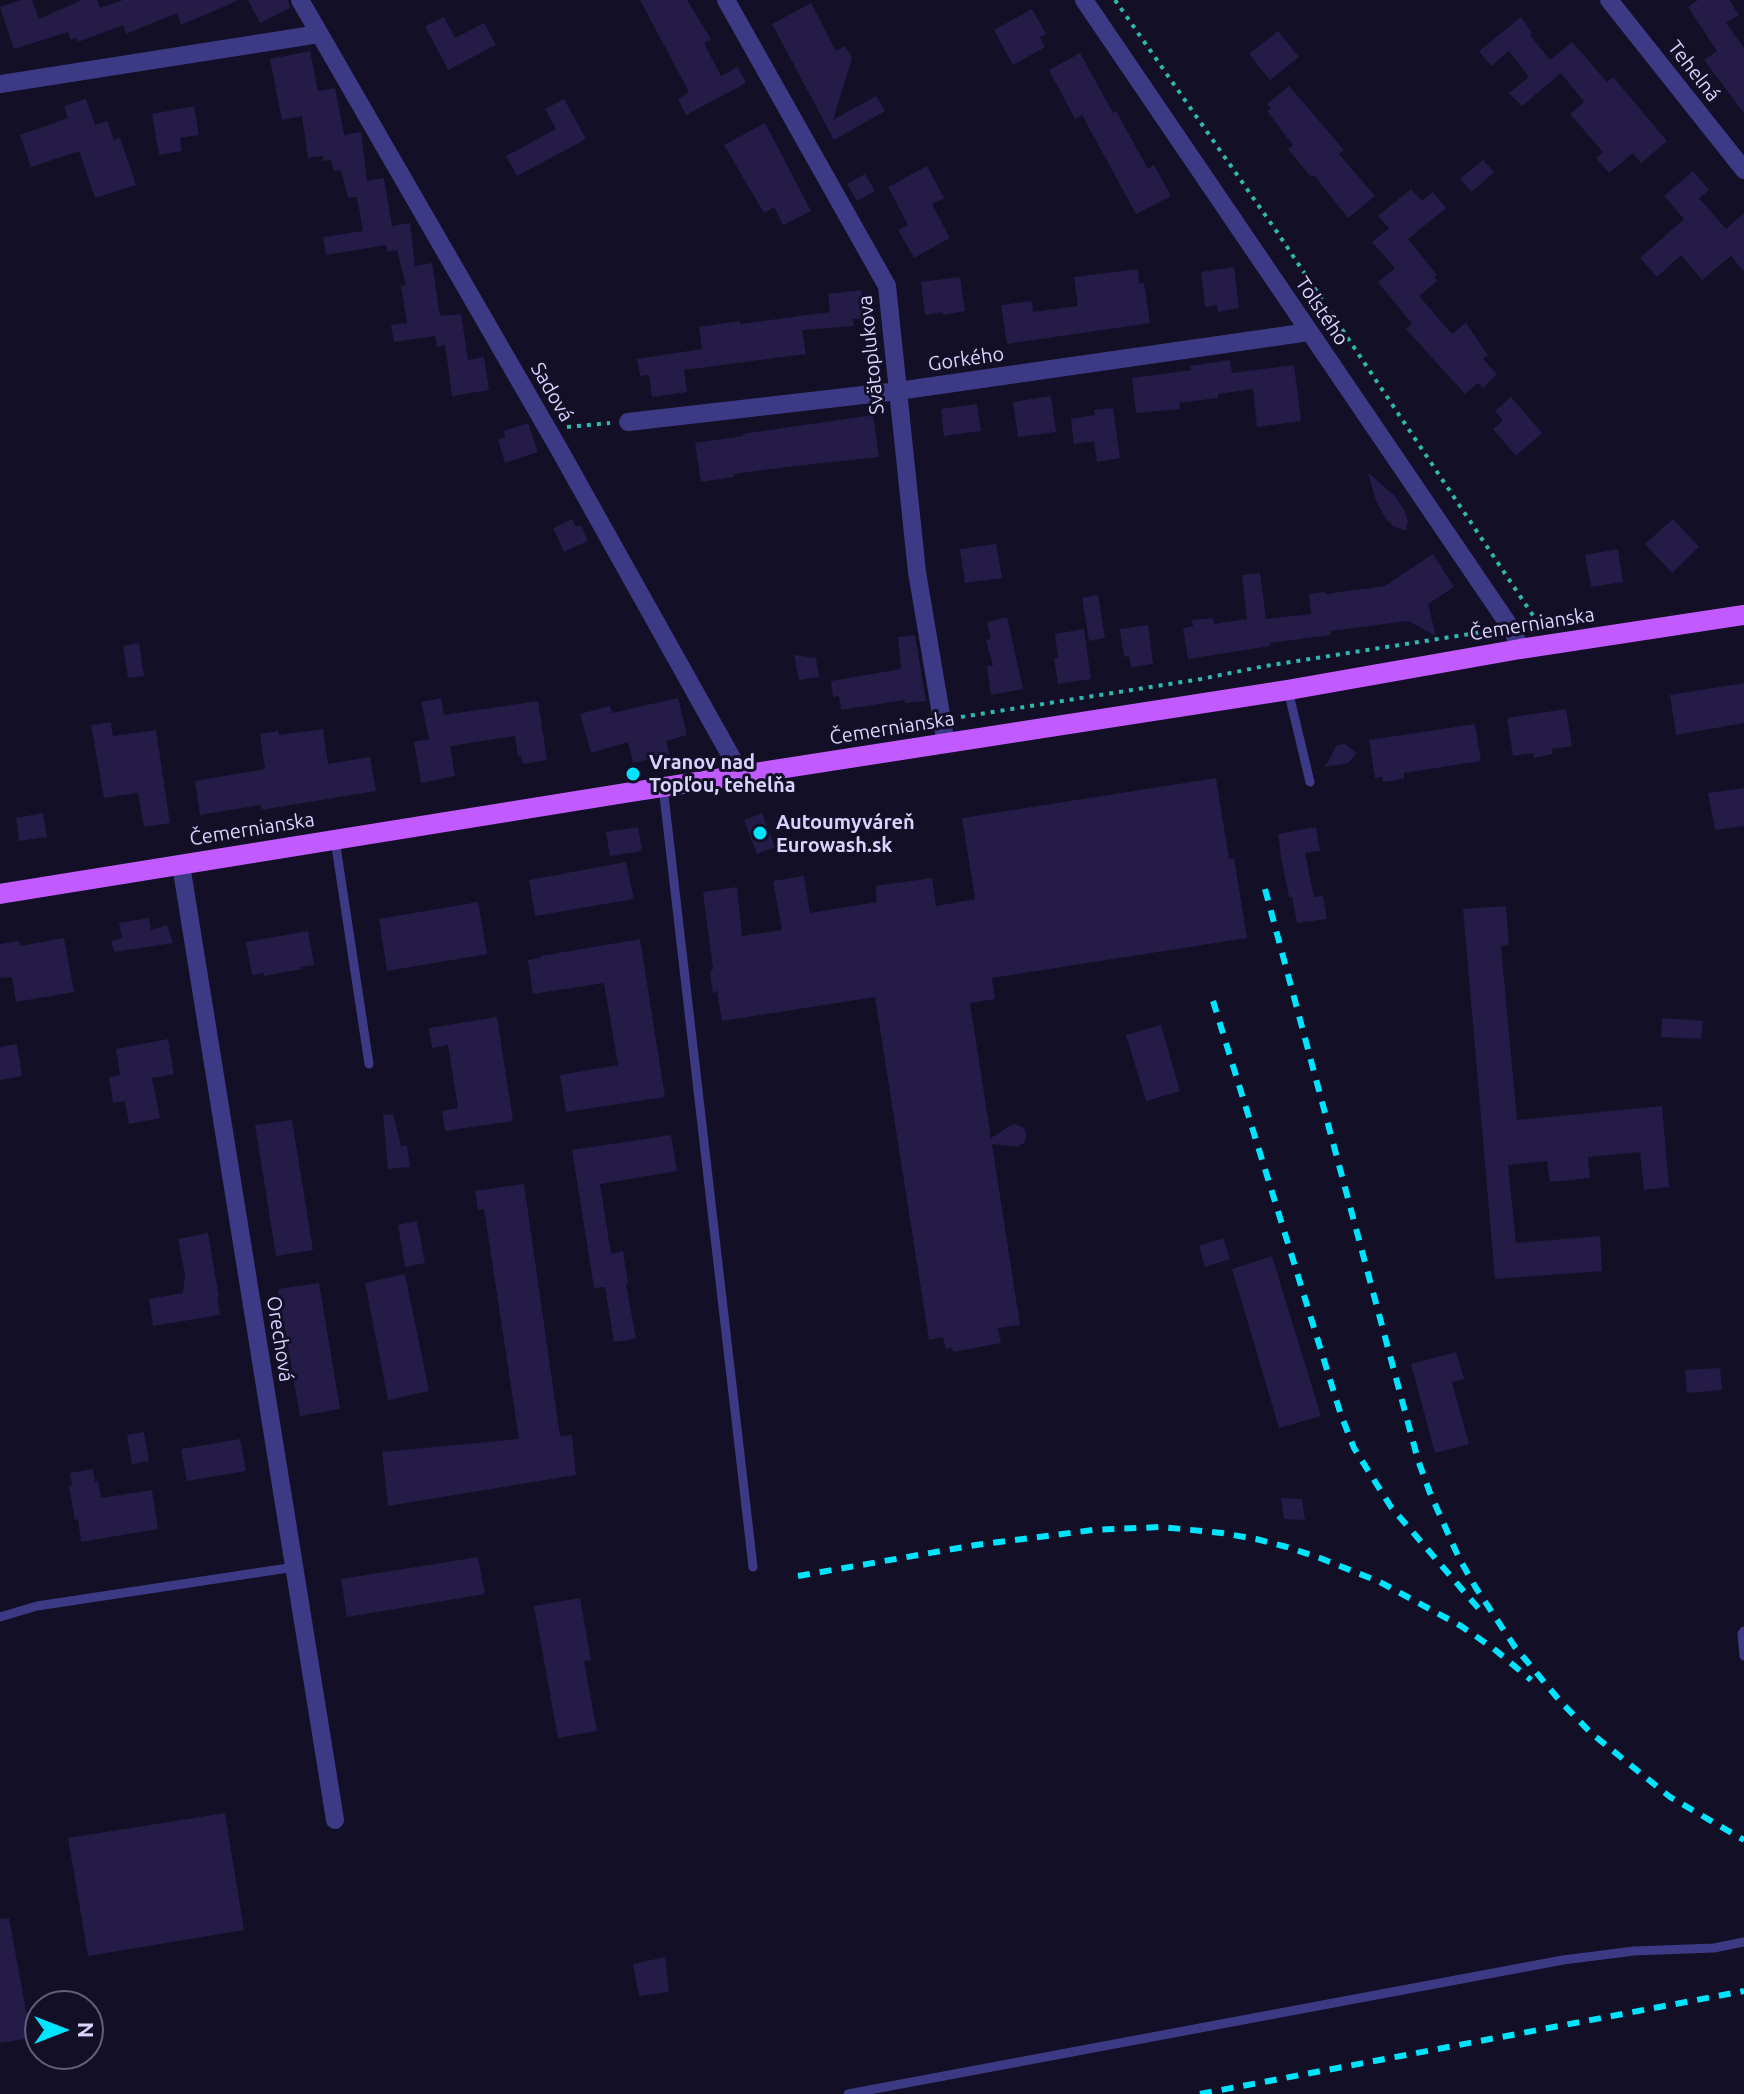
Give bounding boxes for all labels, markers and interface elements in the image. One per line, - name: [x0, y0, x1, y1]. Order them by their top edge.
- street label: Tehelná: [1663, 36, 1725, 106]
- street label: Tolstého: [1290, 272, 1354, 350]
- street label: Svätoplukova: [853, 294, 889, 416]
- street label: Gorkého: [926, 342, 1006, 376]
- street label: Sadová: [526, 358, 578, 426]
- street label: Čemernianska: [1468, 602, 1596, 646]
- street label: Čemernianska: [828, 706, 956, 750]
- place label: Vranov nad Topľou, tehelňa: [649, 750, 796, 797]
- marker: Vranov nad Topľou, tehelňa: [624, 765, 642, 783]
- street label: Čemernianska: [188, 807, 316, 851]
- place label: Autoumyváreň Eurowash.sk: [776, 810, 915, 857]
- marker: Autoumyváreň Eurowash.sk: [751, 824, 769, 842]
- street label: Orechová: [261, 1294, 299, 1384]
- north arrow: [24, 1990, 104, 2070]
- text: N: [74, 2022, 99, 2038]

